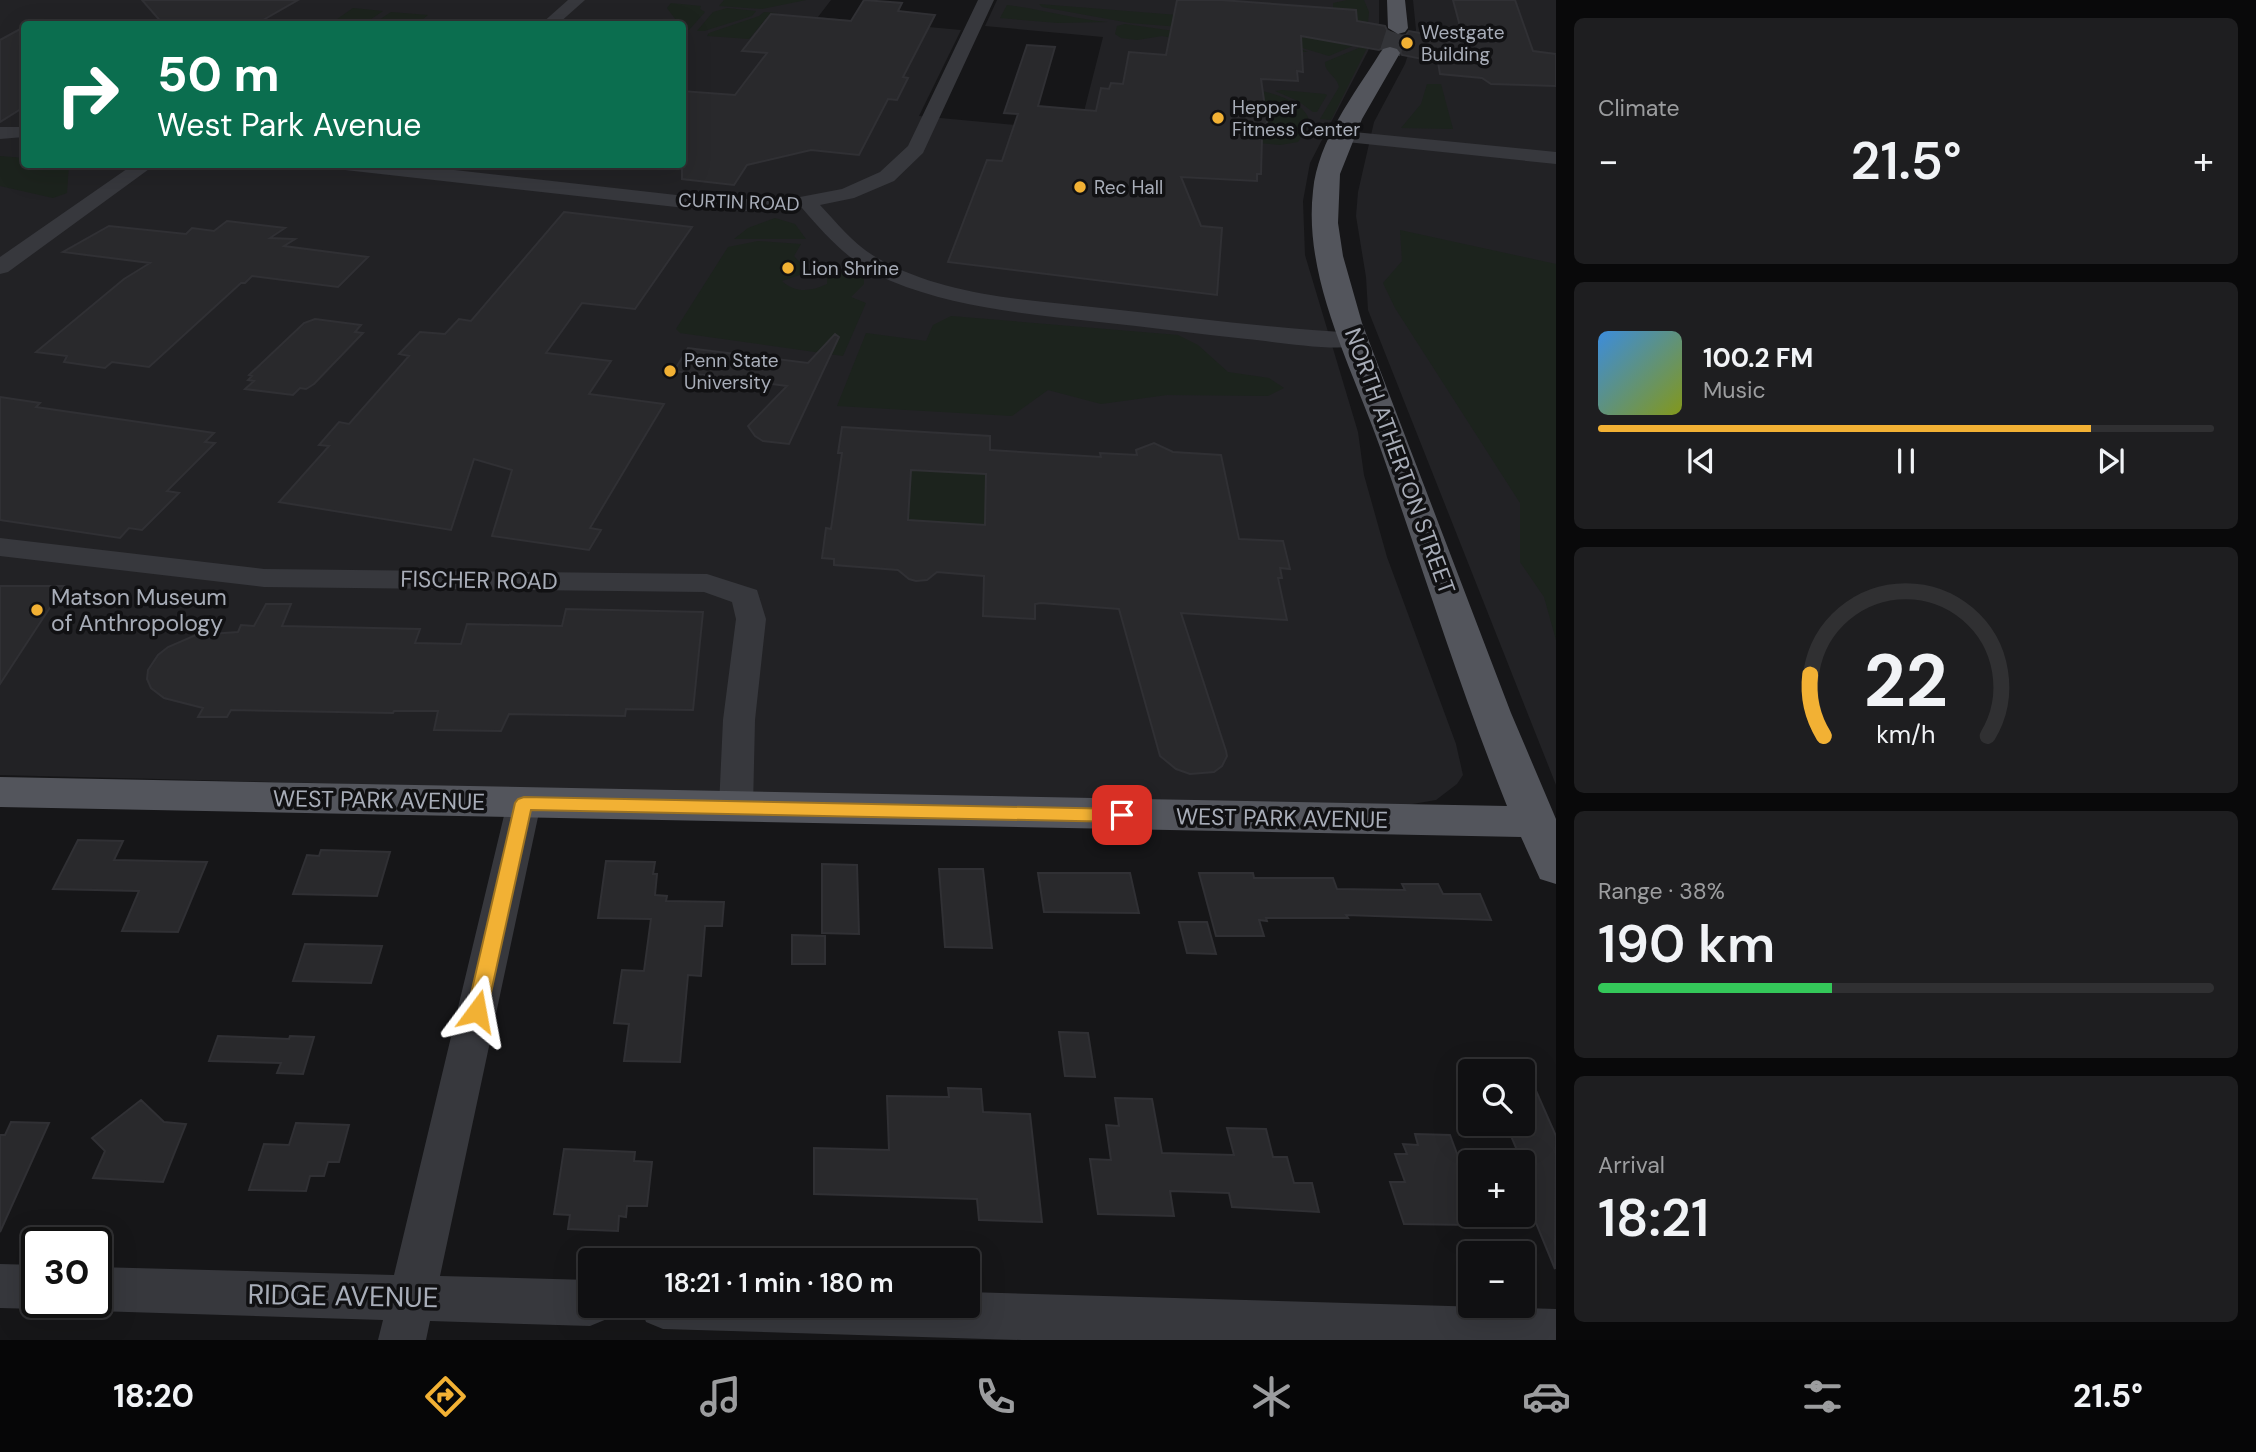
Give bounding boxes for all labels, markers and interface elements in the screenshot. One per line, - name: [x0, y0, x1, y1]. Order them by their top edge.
- place label: Westgate Building: [1421, 20, 1504, 67]
- marker: Westgate Building: [1399, 35, 1415, 51]
- text: 50 m: [157, 42, 280, 106]
- icon: right: [42, 49, 133, 140]
- text: Climate: [1598, 93, 1680, 123]
- place label: Hepper Fitness Center: [1232, 95, 1360, 142]
- text: West Park Avenue: [157, 104, 421, 146]
- marker: Hepper Fitness Center: [1210, 110, 1226, 126]
- text: 21.5°: [1850, 127, 1962, 195]
- text: −: [1598, 136, 1619, 186]
- text: +: [2193, 136, 2214, 186]
- place label: Rec Hall: [1094, 175, 1163, 200]
- marker: Rec Hall: [1072, 179, 1088, 195]
- street label: CURTIN ROAD: [678, 187, 800, 217]
- place label: Lion Shrine: [802, 256, 899, 281]
- marker: Lion Shrine: [780, 260, 796, 276]
- street label: NORTH ATHERTON STREET: [1338, 324, 1462, 598]
- text: 100.2 FM: [1703, 341, 1813, 375]
- place label: Penn State University: [684, 348, 779, 395]
- marker: Penn State University: [662, 363, 678, 379]
- text: Music: [1703, 375, 1766, 405]
- icon: previous: [1682, 442, 1720, 480]
- icon: pause: [1887, 442, 1925, 480]
- icon: next: [2092, 442, 2130, 480]
- street label: FISCHER ROAD: [400, 564, 558, 596]
- place label: Matson Museum of Anthropology: [51, 582, 227, 638]
- marker: Matson Museum of Anthropology: [29, 602, 45, 618]
- text: 22: [1864, 634, 1948, 729]
- text: km/h: [1876, 718, 1936, 751]
- street label: WEST PARK AVENUE: [273, 783, 485, 817]
- pin: [1092, 785, 1152, 845]
- icon: arrive: [1103, 796, 1141, 834]
- street label: WEST PARK AVENUE: [1176, 801, 1388, 835]
- text: Range · 38%: [1598, 876, 1725, 906]
- text: 190 km: [1598, 910, 1775, 978]
- position arrow: [440, 974, 514, 1048]
- map controls: [1458, 1059, 1535, 1318]
- button: search: [1458, 1059, 1535, 1136]
- button: +: [1458, 1150, 1535, 1227]
- text: Arrival: [1598, 1150, 1665, 1180]
- text: 18:21: [1598, 1184, 1709, 1252]
- speed limit sign: 30: [21, 1227, 112, 1318]
- button: −: [1458, 1241, 1535, 1318]
- text: 18:21 · 1 min · 180 m: [664, 1266, 894, 1300]
- street label: RIDGE AVENUE: [247, 1276, 439, 1316]
- icon: directions: [421, 1372, 470, 1421]
- icon: music: [696, 1372, 745, 1421]
- icon: phone: [971, 1372, 1020, 1421]
- icon: climate: [1247, 1372, 1296, 1421]
- icon: car: [1522, 1372, 1571, 1421]
- icon: filters: [1798, 1372, 1847, 1421]
- text: 18:20: [113, 1375, 194, 1417]
- text: 21.5°: [2073, 1375, 2143, 1417]

